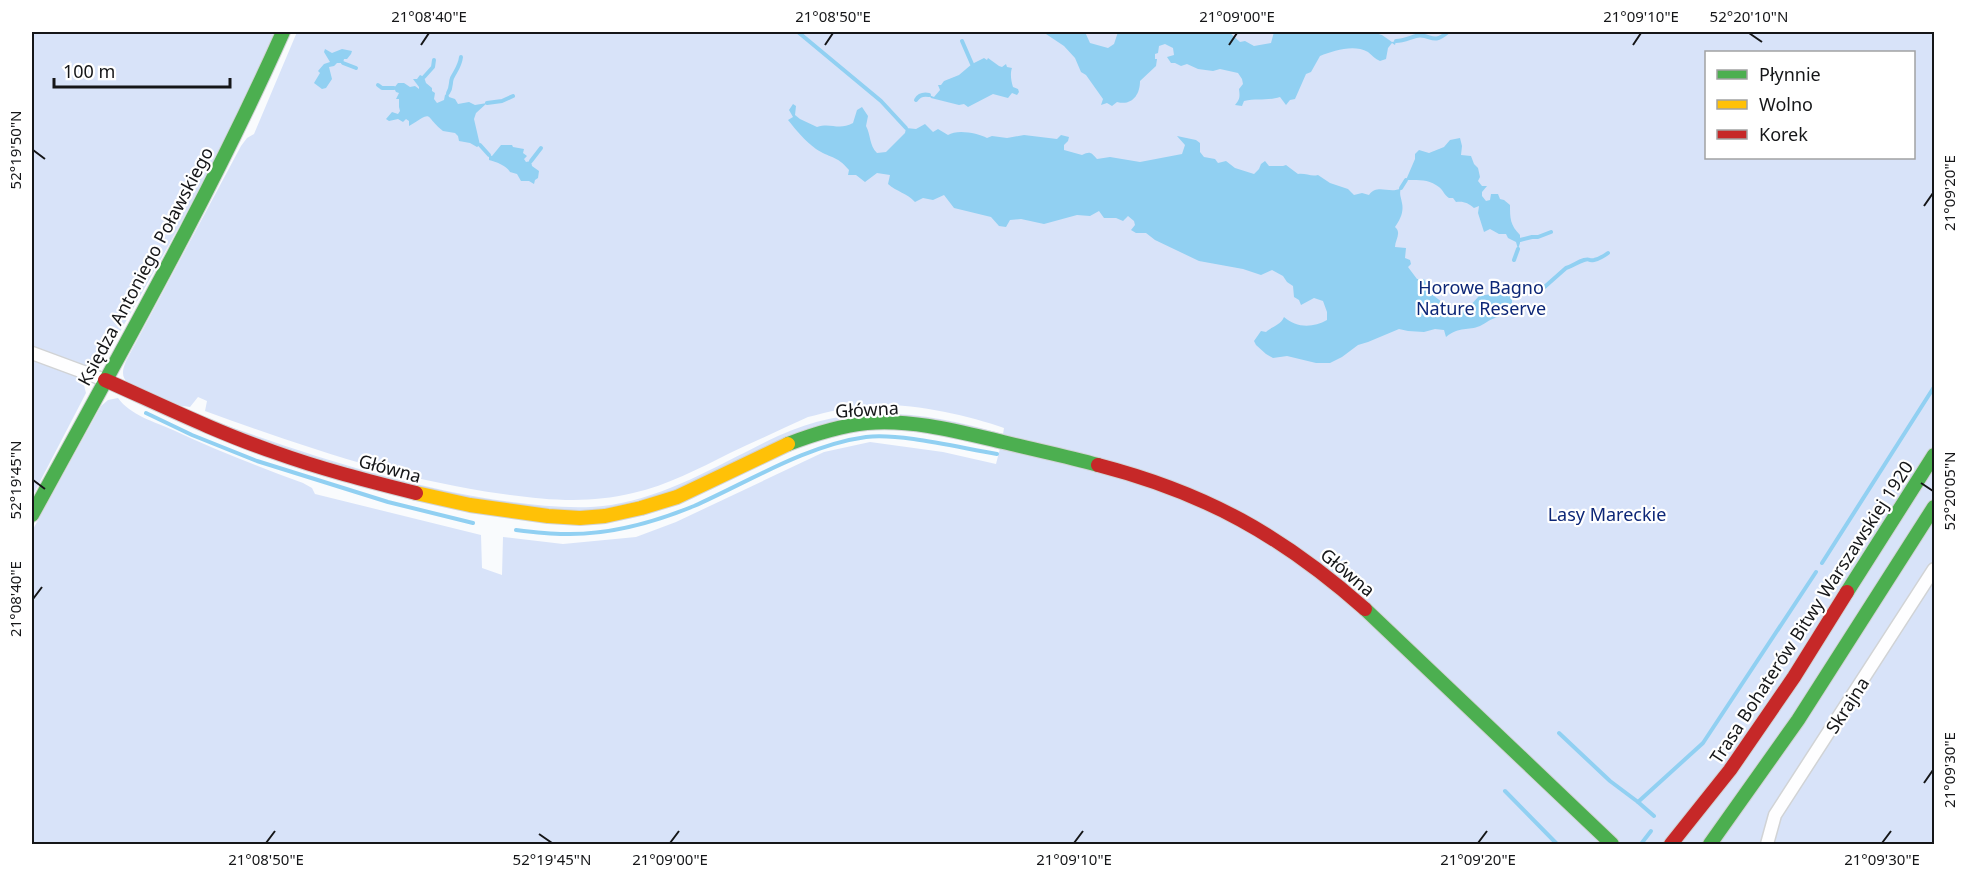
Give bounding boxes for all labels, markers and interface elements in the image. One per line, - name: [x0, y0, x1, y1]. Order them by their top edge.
- text: 21°08'40"E: [391, 6, 467, 26]
- text: 21°08'50"E: [795, 6, 871, 26]
- text: 21°09'00"E: [1199, 6, 1275, 26]
- text: 21°09'10"E: [1603, 6, 1679, 26]
- text: 52°20'10"N: [1710, 6, 1788, 26]
- scale bar: [54, 51, 230, 89]
- legend: [1705, 51, 1915, 159]
- text: 100 m: [63, 59, 115, 83]
- text: Płynnie: [1759, 62, 1821, 86]
- text: Wolno: [1759, 92, 1813, 116]
- text: 52°19'50"N: [5, 111, 25, 189]
- text: Korek: [1759, 122, 1808, 146]
- street label: Księdza Antoniego Poławskiego: [72, 142, 218, 390]
- text: 21°09'20"E: [1939, 155, 1959, 231]
- park label: Horowe Bagno Nature Reserve: [1416, 275, 1546, 320]
- street label: Główna: [835, 395, 899, 423]
- text: 52°19'45"N: [5, 441, 25, 519]
- street label: Główna: [356, 448, 424, 488]
- text: 52°20'05"N: [1939, 452, 1959, 530]
- street label: Trasa Bohaterów Bitwy Warszawskiej 1920: [1704, 456, 1918, 768]
- park label: Lasy Mareckie: [1548, 502, 1666, 526]
- street label: Główna: [1316, 542, 1380, 602]
- text: 21°08'40"E: [5, 561, 25, 637]
- street label: Skrajna: [1820, 672, 1874, 738]
- text: 21°09'30"E: [1939, 732, 1959, 808]
- text: 21°08'50"E: [228, 849, 304, 869]
- text: 52°19'45"N: [513, 849, 591, 869]
- text: 21°09'00"E: [632, 849, 708, 869]
- text: 21°09'10"E: [1036, 849, 1112, 869]
- text: 21°09'20"E: [1440, 849, 1516, 869]
- text: 21°09'30"E: [1844, 849, 1920, 869]

